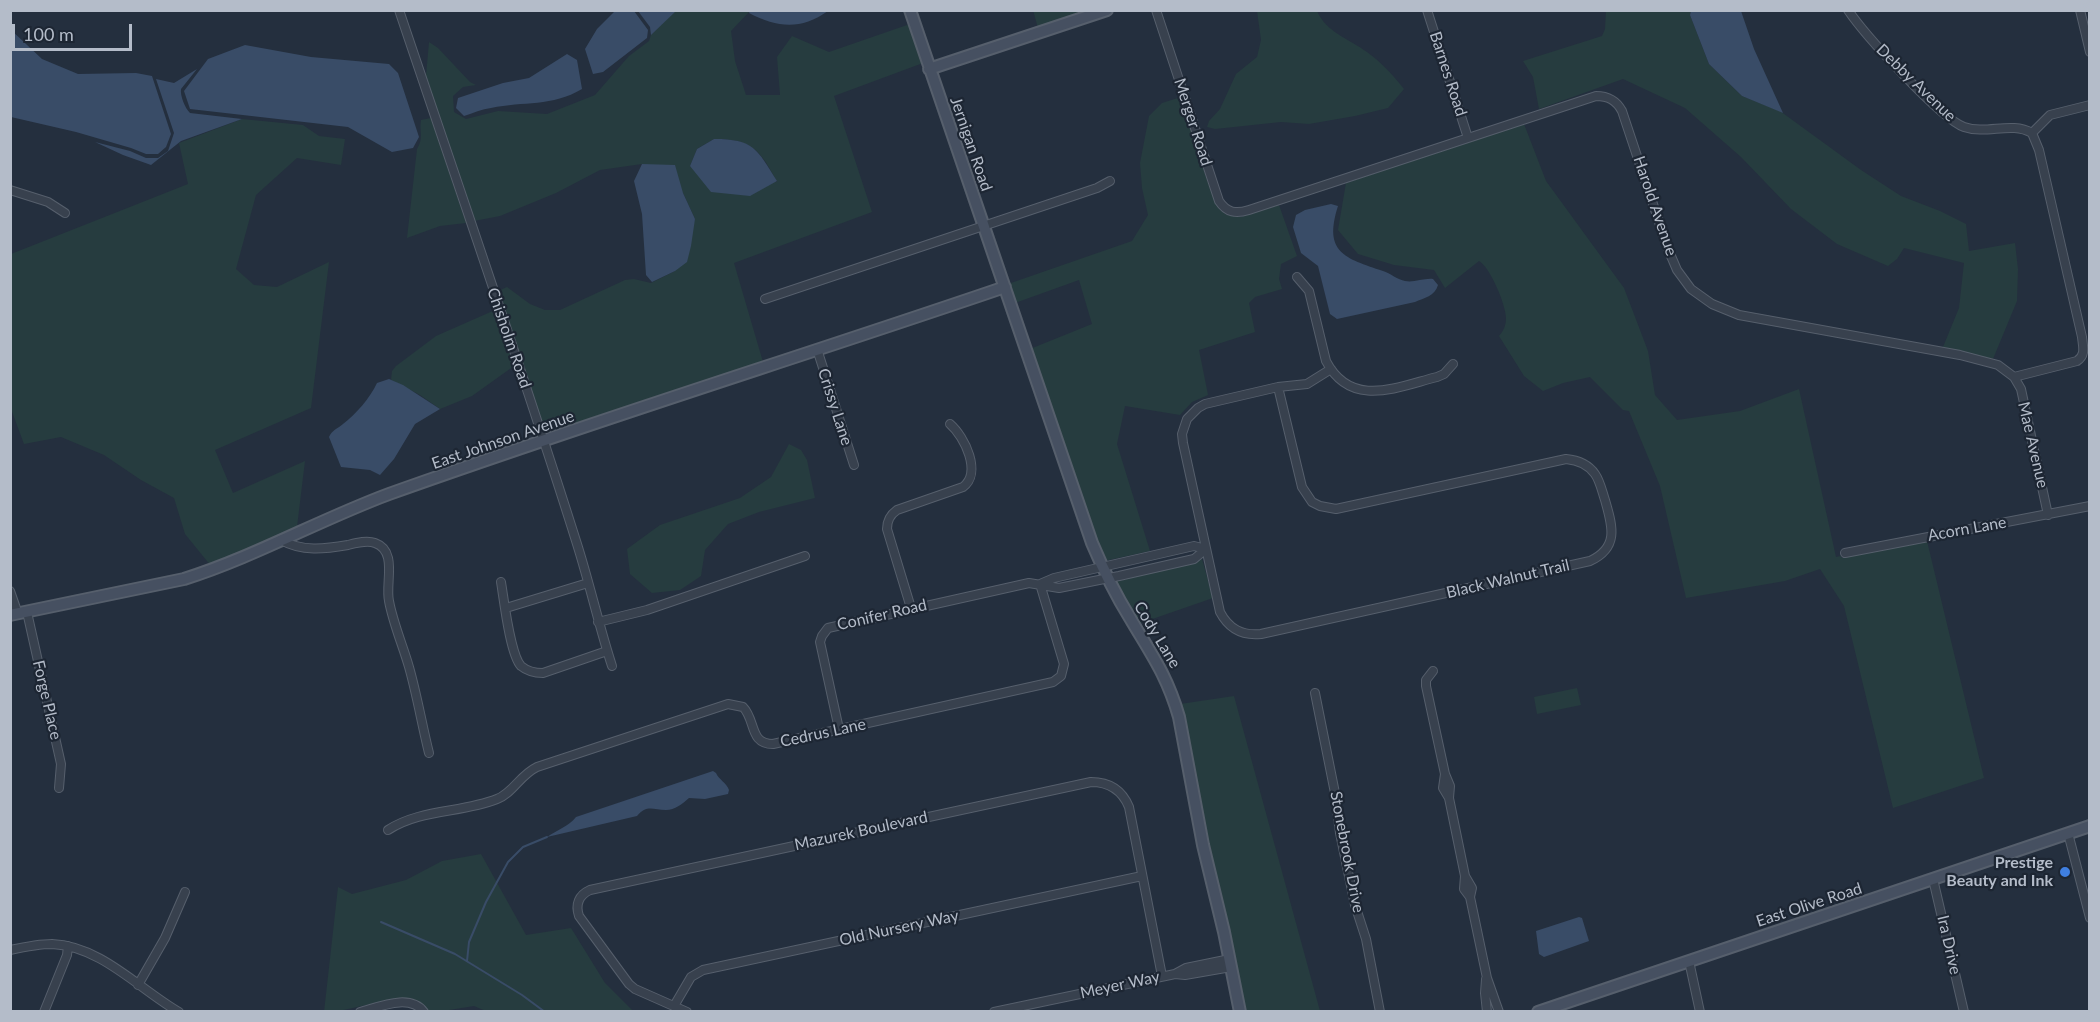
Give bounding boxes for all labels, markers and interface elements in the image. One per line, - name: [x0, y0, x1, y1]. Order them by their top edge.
- scale bar: [15, 12, 135, 50]
- text: 100 m: [23, 23, 74, 45]
- street label: Barnes Road: [1425, 29, 1471, 119]
- street label: Debby Avenue: [1872, 40, 1960, 126]
- street label: Merger Road: [1170, 76, 1216, 168]
- street label: Jernigan Road: [946, 94, 996, 194]
- street label: Harold Avenue: [1629, 154, 1681, 258]
- street label: Chisholm Road: [483, 285, 535, 391]
- street label: Crissy Lane: [814, 366, 856, 448]
- street label: Mae Avenue: [2014, 400, 2052, 490]
- street label: East Johnson Avenue: [429, 407, 577, 473]
- street label: Acorn Lane: [1926, 513, 2008, 545]
- street label: Black Walnut Trail: [1445, 555, 1571, 603]
- street label: Conifer Road: [835, 595, 929, 635]
- street label: Cody Lane: [1130, 598, 1184, 672]
- street label: Forge Place: [29, 658, 65, 742]
- street label: Cedrus Lane: [778, 715, 868, 751]
- street label: Stonebrook Drive: [1326, 790, 1368, 914]
- street label: Mazurek Boulevard: [793, 808, 929, 854]
- place label: Prestige Beauty and Ink: [1946, 853, 2053, 891]
- marker: Prestige Beauty and Ink: [2058, 865, 2072, 879]
- street label: East Olive Road: [1754, 879, 1864, 931]
- street label: Old Nursery Way: [838, 906, 960, 950]
- street label: Ira Drive: [1933, 913, 1965, 977]
- street label: Meyer Way: [1078, 967, 1162, 1003]

